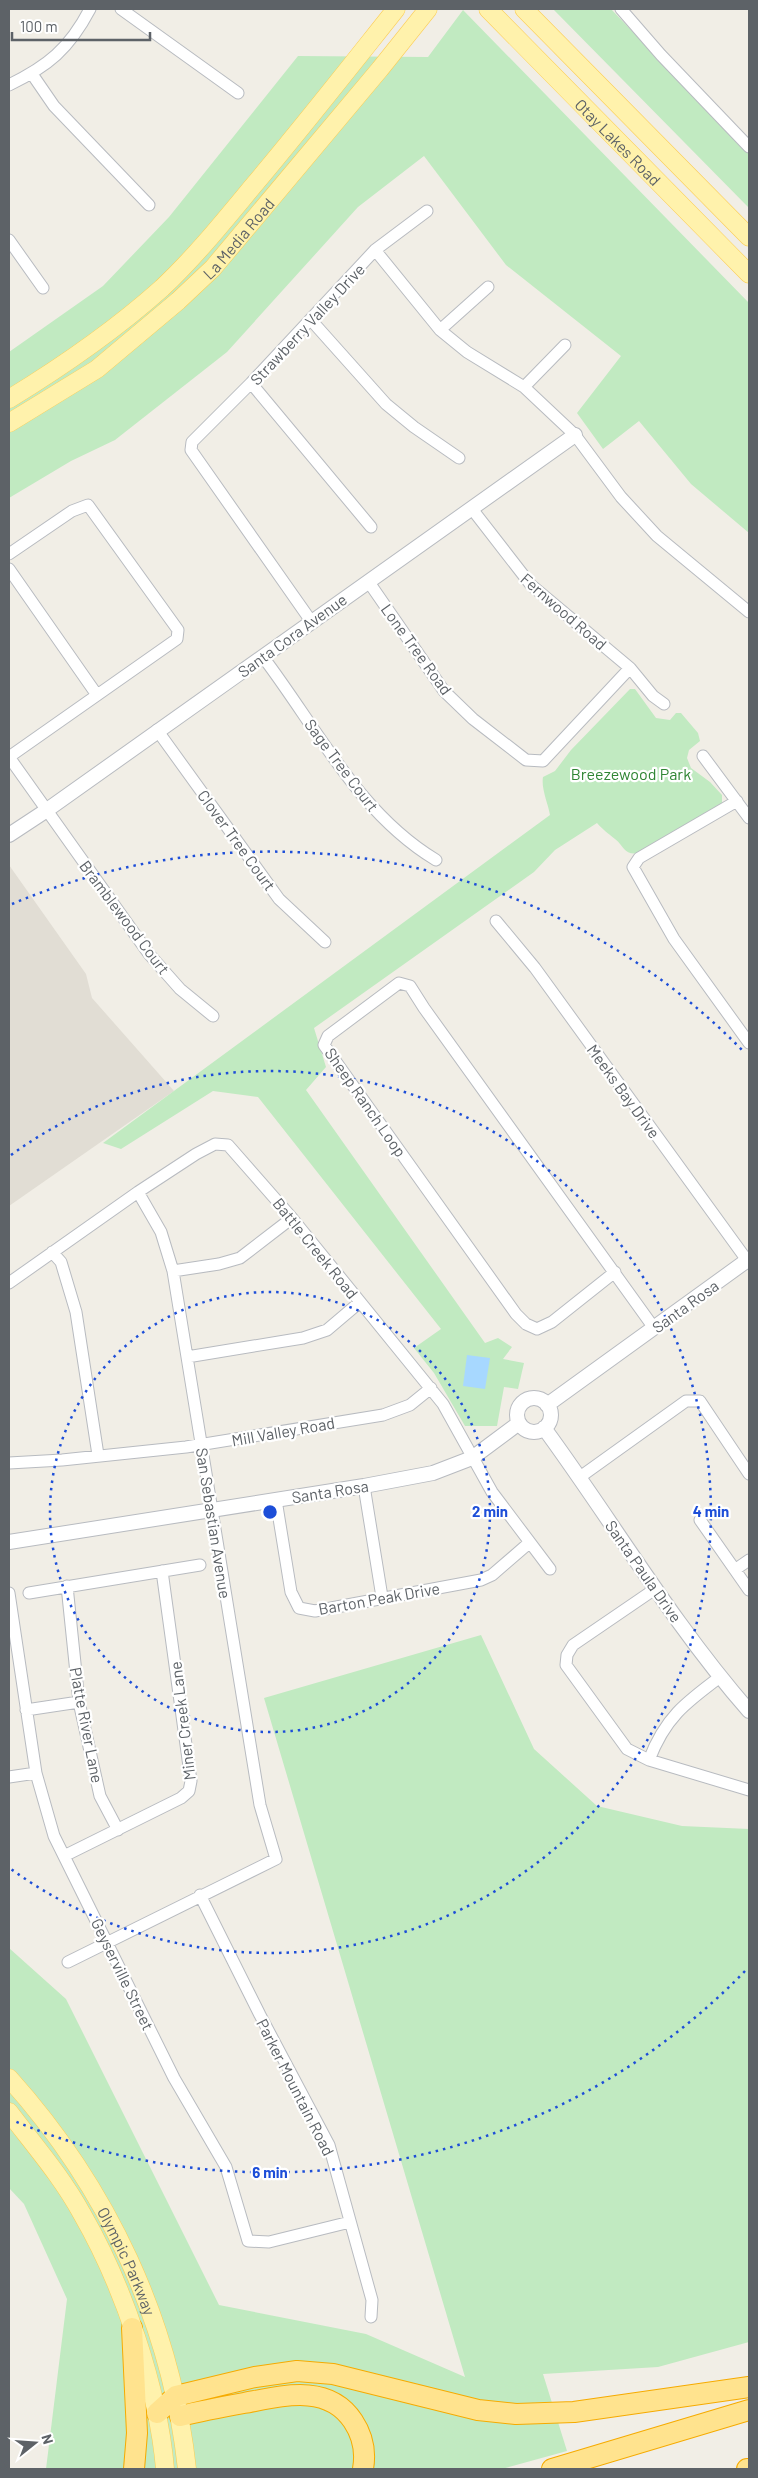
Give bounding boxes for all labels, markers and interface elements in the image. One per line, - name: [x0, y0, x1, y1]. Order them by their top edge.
- scale bar: [12, 10, 150, 42]
- text: 100 m: [20, 17, 58, 35]
- street label: Otay Lakes Road: [572, 94, 665, 189]
- street label: La Media Road: [198, 194, 277, 283]
- street label: Strawberry Valley Drive: [246, 259, 368, 389]
- street label: Fernwood Road: [517, 569, 611, 653]
- street label: Santa Cora Avenue: [234, 589, 350, 681]
- street label: Lone Tree Road: [378, 600, 456, 698]
- street label: Sage Tree Court: [301, 715, 383, 815]
- park label: Breezewood Park: [571, 764, 691, 783]
- street label: Clover Tree Court: [194, 786, 280, 894]
- street label: Bramblewood Court: [76, 856, 174, 978]
- street label: Meeks Bay Drive: [584, 1040, 664, 1142]
- street label: Sheep Ranch Loop: [321, 1044, 411, 1160]
- street label: Battle Creek Road: [270, 1194, 362, 1302]
- street label: Santa Rosa: [648, 1275, 722, 1337]
- street label: Mill Valley Road: [230, 1413, 336, 1449]
- street label: San Sebastian Avenue: [193, 1446, 235, 1600]
- street label: Santa Rosa: [290, 1476, 370, 1506]
- text: 2 min: [472, 1502, 508, 1520]
- text: 4 min: [693, 1502, 729, 1520]
- centre of rings: [261, 1503, 279, 1521]
- street label: Santa Paula Drive: [602, 1516, 686, 1626]
- street label: Barton Peak Drive: [317, 1578, 441, 1618]
- street label: Miner Creek Lane: [165, 1660, 199, 1782]
- street label: Platte River Lane: [66, 1666, 108, 1784]
- street label: Geyserville Street: [88, 1915, 158, 2033]
- street label: Parker Mountain Road: [253, 2015, 339, 2159]
- text: 6 min: [252, 2163, 288, 2181]
- street label: Olympic Parkway: [94, 2203, 160, 2318]
- north arrow: [10, 2418, 60, 2468]
- text: N: [38, 2432, 57, 2446]

